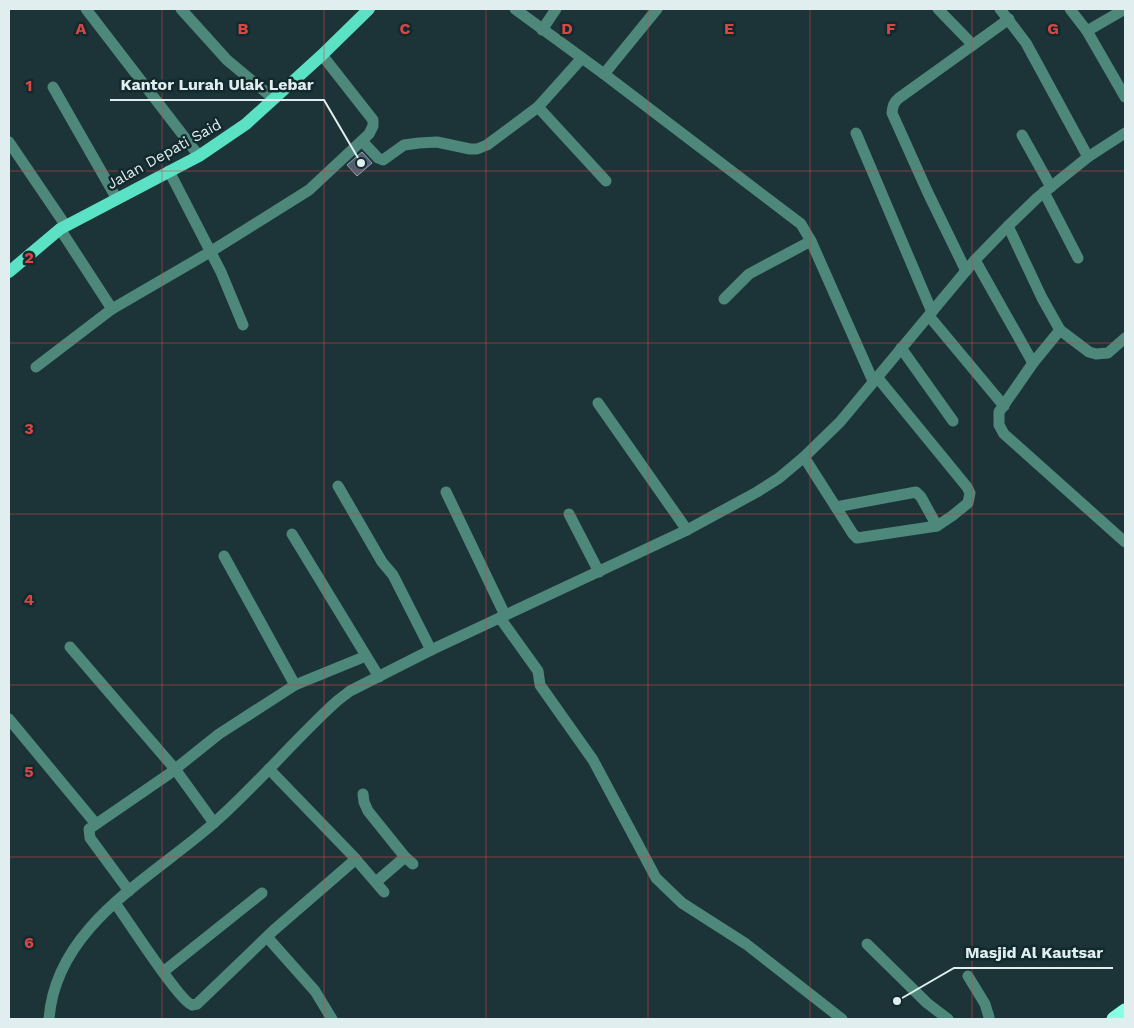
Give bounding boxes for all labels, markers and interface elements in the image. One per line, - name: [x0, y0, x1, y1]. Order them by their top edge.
- text: A: [76, 19, 87, 38]
- text: B: [238, 19, 249, 38]
- text: C: [400, 19, 411, 38]
- text: D: [561, 19, 573, 38]
- text: E: [724, 19, 734, 38]
- text: F: [886, 19, 896, 38]
- text: G: [1047, 19, 1059, 38]
- callout: Kantor Lurah Ulak Lebar: [110, 69, 324, 100]
- text: Kantor Lurah Ulak Lebar: [120, 75, 314, 94]
- text: 1: [26, 76, 32, 95]
- street label: Jalan Depati Said: [104, 115, 224, 193]
- text: 2: [24, 248, 34, 267]
- text: 3: [24, 419, 34, 438]
- text: 4: [24, 590, 34, 609]
- text: 5: [24, 762, 34, 781]
- text: 6: [24, 933, 34, 952]
- callout: Masjid Al Kautsar: [954, 937, 1113, 968]
- text: Masjid Al Kautsar: [965, 943, 1103, 962]

